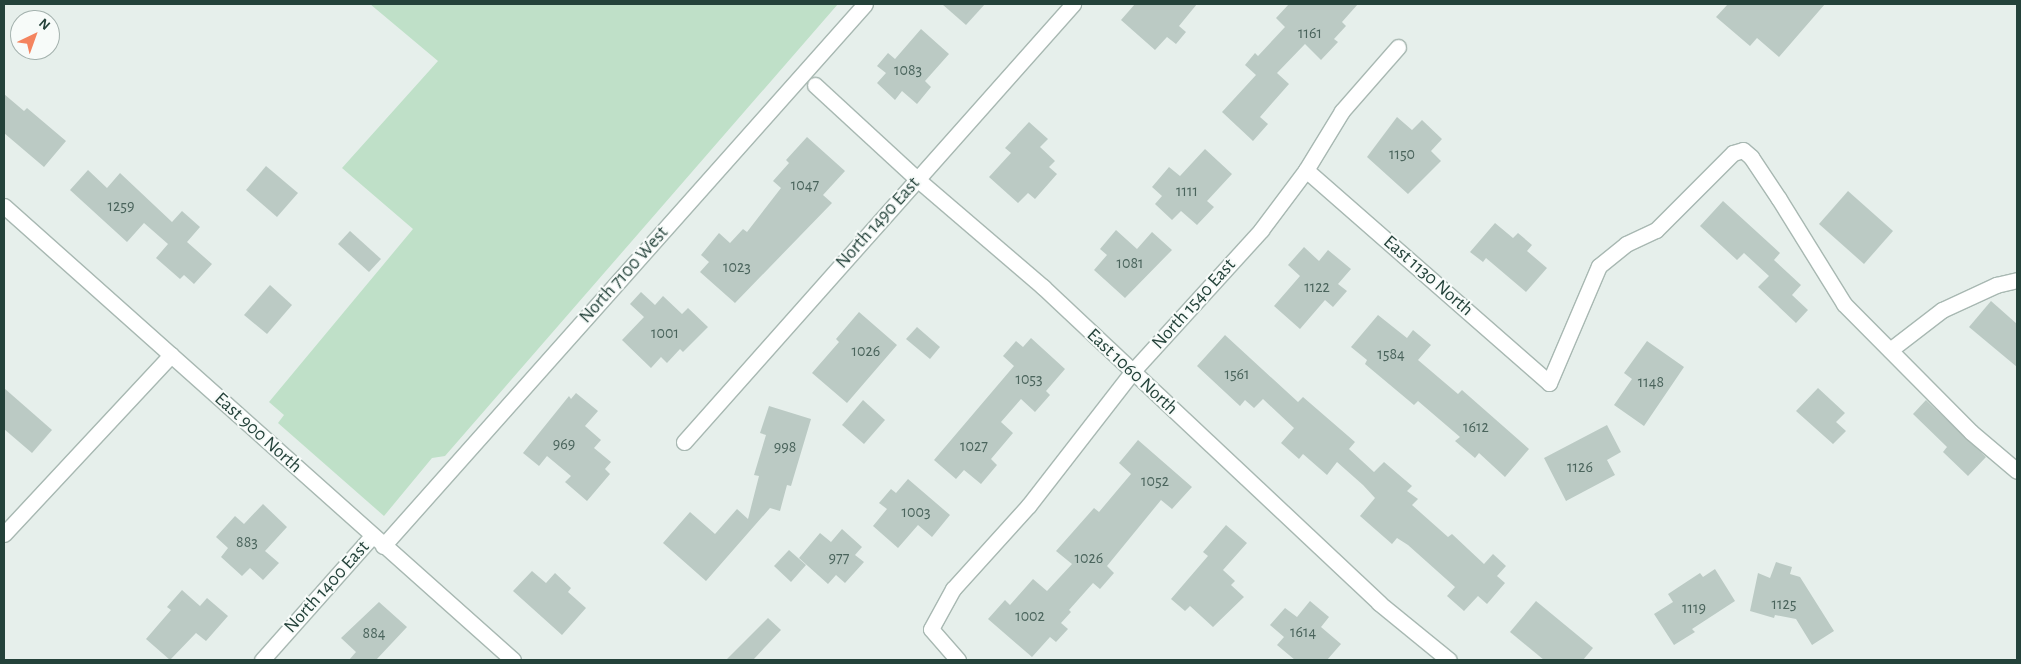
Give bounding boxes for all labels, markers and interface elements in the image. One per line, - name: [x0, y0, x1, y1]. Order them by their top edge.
- north arrow: [10, 10, 60, 60]
- text: N: [36, 16, 53, 33]
- house number: 1161: [1298, 23, 1322, 43]
- house number: 1083: [894, 60, 922, 80]
- house number: 1150: [1389, 144, 1415, 164]
- street label: North 1490 East: [831, 173, 925, 273]
- house number: 1047: [791, 175, 819, 195]
- house number: 1111: [1176, 181, 1198, 201]
- house number: 1259: [108, 196, 134, 216]
- street label: North 7100 West: [575, 222, 673, 328]
- street label: East 1130 North: [1378, 231, 1478, 321]
- house number: 1081: [1116, 253, 1144, 273]
- street label: North 1540 East: [1147, 254, 1241, 354]
- house number: 1023: [723, 257, 751, 277]
- house number: 1122: [1304, 277, 1330, 297]
- house number: 1001: [651, 323, 679, 343]
- street label: East 1060 North: [1082, 324, 1182, 420]
- house number: 1026: [852, 341, 880, 361]
- house number: 1584: [1377, 344, 1405, 364]
- house number: 1561: [1224, 364, 1250, 384]
- house number: 1053: [1015, 369, 1043, 389]
- house number: 1148: [1638, 372, 1664, 392]
- street label: East 900 North: [210, 388, 306, 478]
- house number: 1612: [1463, 417, 1489, 437]
- house number: 969: [553, 434, 575, 454]
- house number: 1027: [960, 436, 988, 456]
- house number: 998: [774, 437, 796, 457]
- house number: 1126: [1567, 457, 1593, 477]
- house number: 1052: [1141, 471, 1169, 491]
- house number: 1003: [902, 502, 930, 522]
- house number: 883: [236, 532, 258, 552]
- street label: North 1400 East: [280, 536, 374, 638]
- house number: 977: [829, 548, 849, 568]
- house number: 1026: [1075, 548, 1103, 568]
- house number: 1125: [1772, 594, 1796, 614]
- house number: 1119: [1682, 598, 1706, 618]
- house number: 1002: [1015, 606, 1045, 626]
- house number: 1614: [1290, 622, 1316, 642]
- house number: 884: [363, 623, 385, 643]

